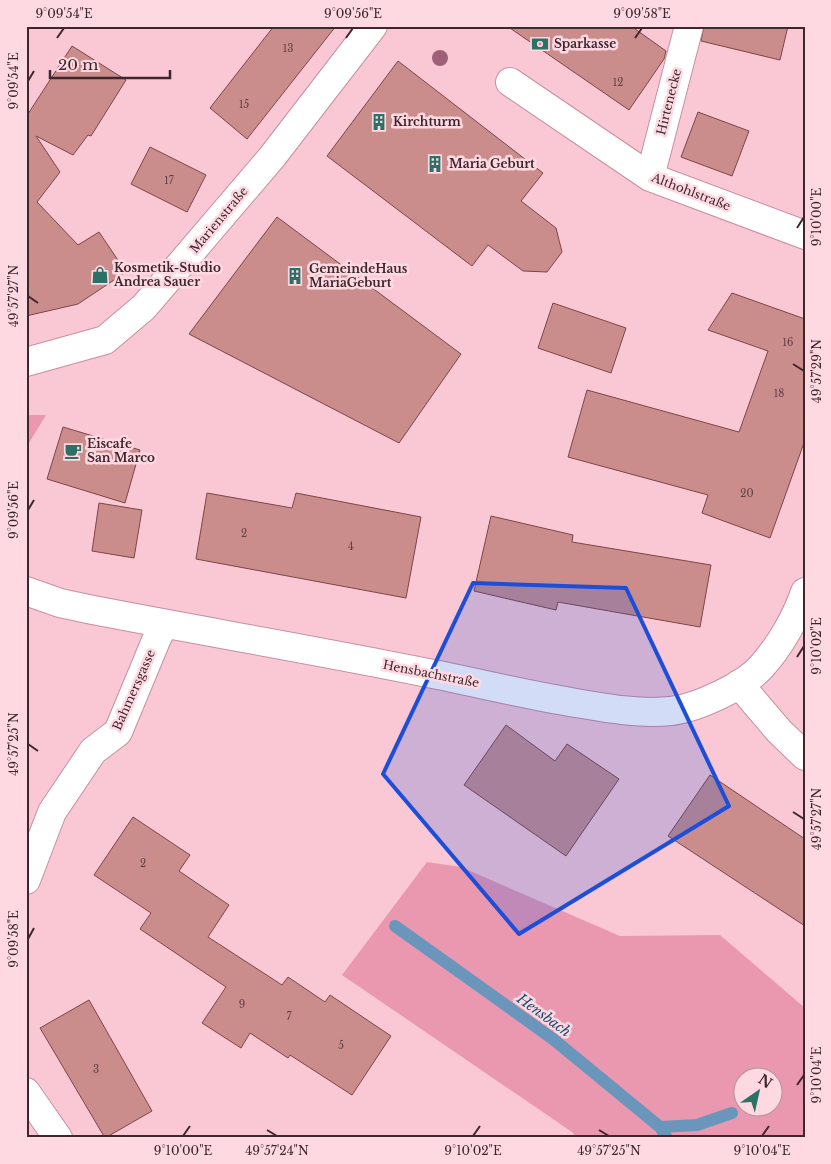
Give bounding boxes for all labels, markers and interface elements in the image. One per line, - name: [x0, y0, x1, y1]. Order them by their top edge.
- text: 9°09'54"E: [35, 6, 93, 21]
- text: 9°09'56"E: [324, 6, 382, 21]
- text: 9°09'58"E: [613, 6, 671, 21]
- bank icon: Sparkasse: [530, 34, 550, 54]
- place label: Sparkasse: [554, 36, 616, 51]
- house number: 13: [283, 42, 293, 55]
- scale bar: [50, 48, 170, 80]
- text: 9°09'54"E: [6, 52, 21, 110]
- text: 20 m: [58, 55, 98, 74]
- street label: Hirtenecke: [653, 67, 684, 137]
- house number: 12: [613, 76, 623, 89]
- house number: 15: [239, 98, 249, 111]
- building icon: Kirchturm: [369, 112, 389, 132]
- place label: Kirchturm: [393, 114, 462, 129]
- building icon: Maria Geburt: [425, 154, 445, 174]
- place label: Maria Geburt: [449, 156, 535, 171]
- street label: Althohlstraße: [649, 169, 733, 214]
- house number: 17: [164, 174, 175, 187]
- street label: Marienstraße: [186, 183, 251, 256]
- text: 9°10'00"E: [809, 187, 824, 246]
- place label: Kosmetik-Studio Andrea Sauer: [113, 260, 221, 289]
- place label: GemeindeHaus MariaGeburt: [309, 261, 408, 290]
- text: 49°57'27"N: [6, 264, 21, 327]
- shop icon: Kosmetik-Studio Andrea Sauer: [90, 265, 110, 285]
- building icon: GemeindeHaus MariaGeburt: [285, 266, 305, 286]
- house number: 16: [783, 336, 793, 349]
- text: 49°57'29"N: [809, 339, 824, 403]
- house number: 18: [774, 387, 784, 400]
- place label: Eiscafe San Marco: [87, 436, 155, 465]
- cafe icon: Eiscafe San Marco: [63, 441, 83, 461]
- text: 9°09'56"E: [6, 481, 21, 539]
- house number: 20: [740, 487, 754, 500]
- house number: 2: [241, 527, 247, 540]
- house number: 4: [348, 540, 354, 553]
- text: 9°10'02"E: [809, 617, 824, 675]
- street label: Bahmersgasse: [109, 647, 158, 732]
- street label: Hensbachstraße: [382, 657, 481, 690]
- text: 49°57'25"N: [6, 712, 21, 776]
- text: 49°57'27"N: [809, 787, 824, 850]
- house number: 2: [140, 857, 146, 870]
- text: 9°09'58"E: [6, 910, 21, 968]
- water label: Hensbach: [513, 989, 575, 1041]
- house number: 9: [239, 998, 245, 1011]
- house number: 7: [286, 1010, 292, 1023]
- house number: 5: [338, 1039, 344, 1052]
- text: 9°10'04"E: [809, 1046, 824, 1103]
- house number: 3: [93, 1063, 99, 1076]
- north arrow: [734, 1066, 784, 1116]
- text: N: [755, 1070, 776, 1092]
- text: 9°10'00"E: [154, 1143, 213, 1158]
- text: 49°57'24"N: [245, 1143, 309, 1158]
- text: 9°10'02"E: [444, 1143, 502, 1158]
- text: 49°57'25"N: [577, 1143, 641, 1158]
- text: 9°10'04"E: [734, 1143, 791, 1158]

